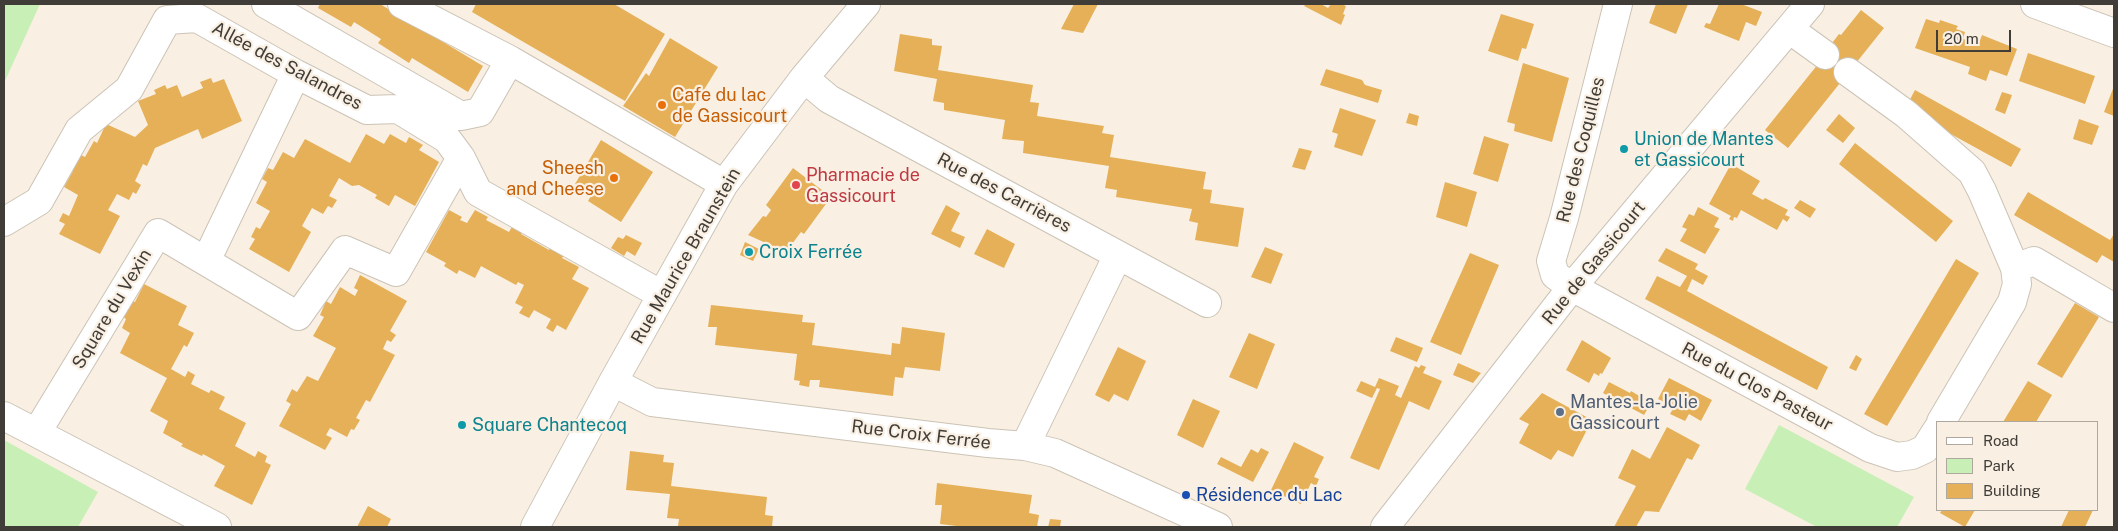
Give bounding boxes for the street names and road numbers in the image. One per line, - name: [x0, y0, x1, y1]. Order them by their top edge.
- street label: Allée des Salandres: [208, 17, 366, 115]
- street label: Rue des Coquilles: [1552, 75, 1610, 225]
- street label: Rue des Carrières: [933, 149, 1075, 237]
- street label: Rue Maurice Braunstein: [627, 164, 745, 348]
- street label: Rue de Gassicourt: [1538, 197, 1650, 329]
- street label: Square du Vexin: [68, 245, 156, 373]
- street label: Rue du Clos Pasteur: [1678, 338, 1836, 436]
- street label: Rue Croix Ferrée: [850, 416, 992, 454]

